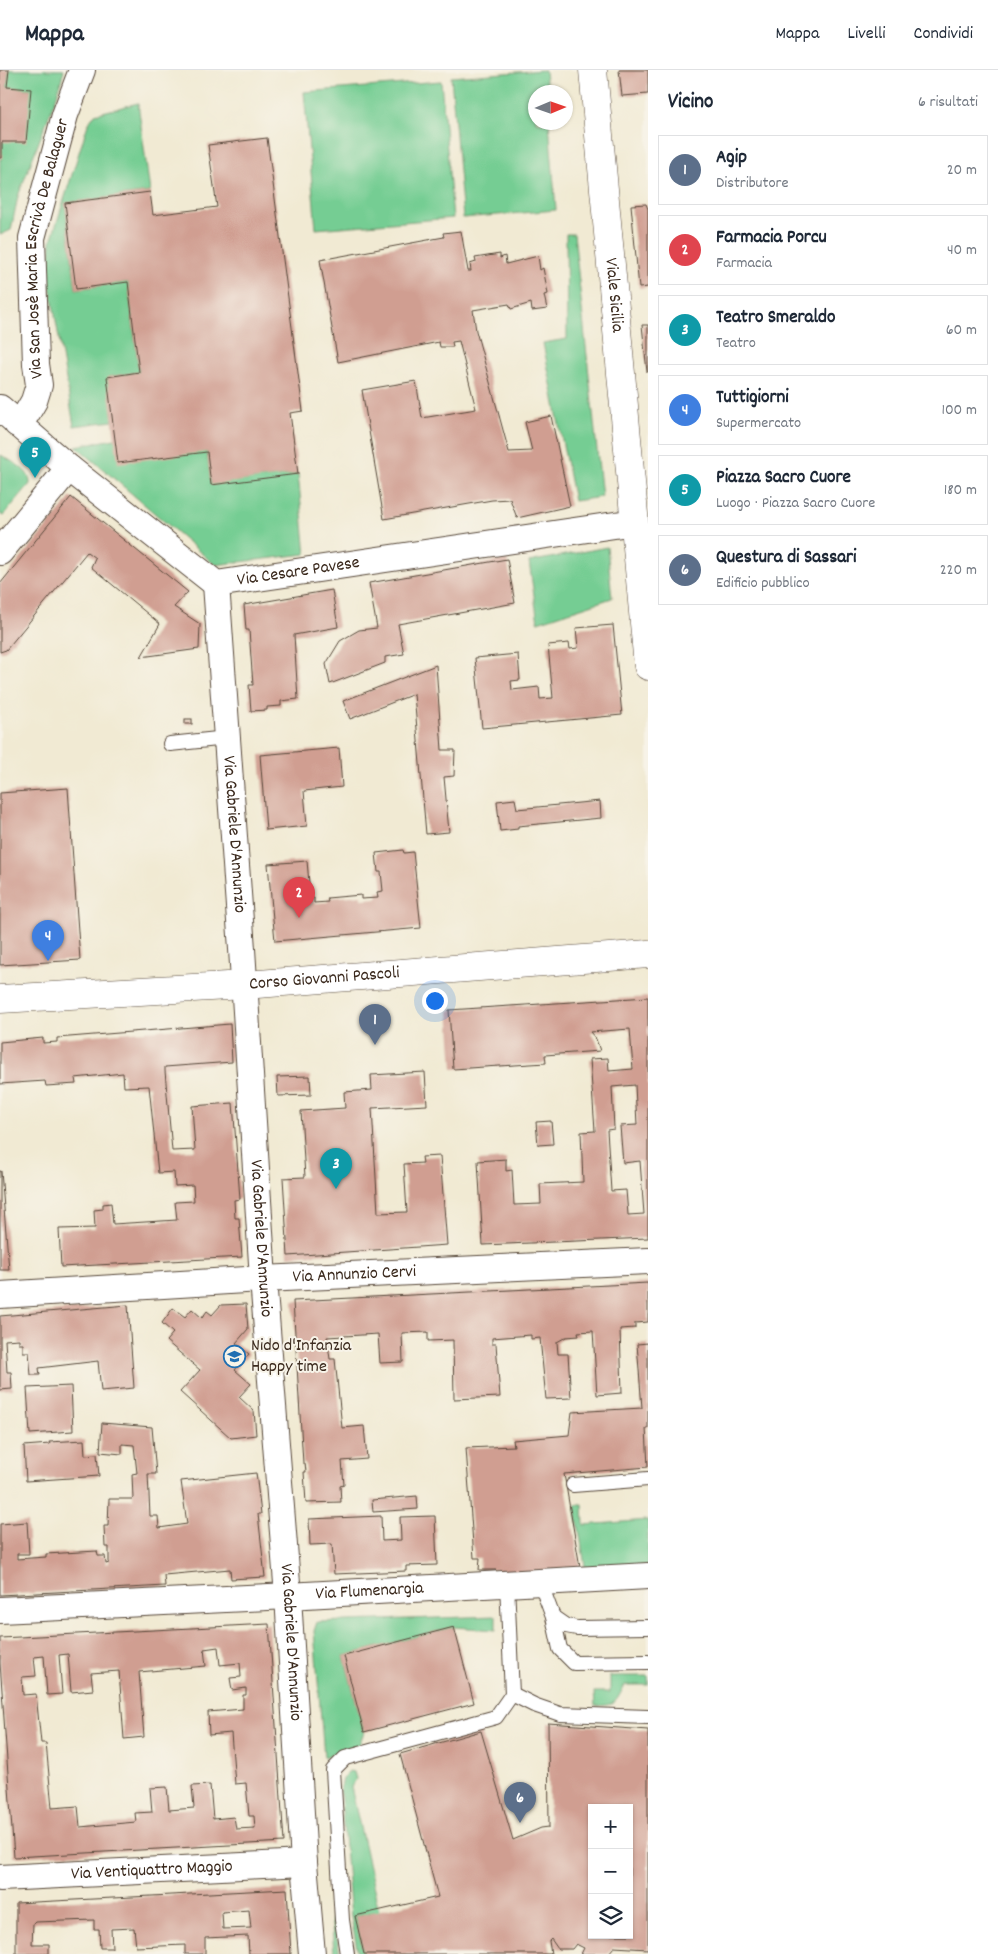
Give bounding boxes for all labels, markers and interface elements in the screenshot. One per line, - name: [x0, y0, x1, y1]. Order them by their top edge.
- text: Mappa: [25, 18, 84, 52]
- text: Mappa: [776, 22, 820, 47]
- text: Livelli: [848, 22, 886, 47]
- text: Condividi: [914, 22, 973, 47]
- north arrow: [528, 85, 573, 130]
- text: Vicino: [668, 88, 713, 118]
- text: 6 risultati: [918, 91, 978, 114]
- street label: Via San Josè Maria Escrivà De Balaguer: [19, 115, 76, 380]
- text: Agip: [716, 145, 747, 172]
- text: 1: [683, 159, 687, 182]
- text: 20 m: [947, 159, 977, 182]
- text: Distributore: [716, 172, 789, 195]
- text: Farmacia Porcu: [716, 225, 827, 252]
- text: 2: [682, 239, 689, 262]
- text: 40 m: [947, 239, 977, 262]
- text: Farmacia: [716, 252, 772, 275]
- street label: Viale Sicilia: [598, 257, 630, 334]
- text: Teatro Smeraldo: [716, 305, 835, 332]
- text: 3: [681, 319, 689, 342]
- text: 60 m: [946, 319, 977, 342]
- text: Teatro: [716, 332, 756, 355]
- text: Tuttigiorni: [716, 385, 789, 412]
- text: 4: [682, 399, 688, 422]
- text: 100 m: [941, 399, 977, 422]
- text: Supermercato: [716, 412, 801, 435]
- pin: 5: [19, 437, 51, 478]
- text: Piazza Sacro Cuore: [716, 465, 851, 492]
- text: 5: [681, 479, 689, 502]
- text: 180 m: [944, 479, 977, 502]
- text: Luogo · Piazza Sacro Cuore: [716, 492, 875, 515]
- text: Questura di Sassari: [716, 545, 857, 572]
- street label: Via Cesare Pavese: [235, 550, 362, 593]
- text: 6: [681, 559, 689, 582]
- text: 220 m: [940, 559, 977, 582]
- text: Edificio pubblico: [716, 572, 810, 595]
- street label: Via Gabriele D'Annunzio: [216, 755, 252, 914]
- pin: 2: [283, 877, 315, 918]
- pin: 4: [32, 920, 64, 961]
- street label: Corso Giovanni Pascoli: [248, 961, 401, 997]
- your location: [422, 988, 448, 1014]
- pin: 1: [359, 1004, 391, 1045]
- pin: 3: [320, 1148, 352, 1189]
- street label: Via Gabriele D'Annunzio: [243, 1159, 278, 1318]
- street label: Via Annunzio Cervi: [292, 1259, 417, 1290]
- place label: Nido d'Infanzia Happy time: [251, 1334, 352, 1380]
- school or university icon: Nido d'Infanzia Happy time: [223, 1344, 247, 1368]
- street label: Via Gabriele D'Annunzio: [273, 1563, 308, 1722]
- street label: Via Flumenargia: [315, 1576, 425, 1607]
- pin: 6: [504, 1782, 536, 1823]
- map controls: [588, 1804, 633, 1939]
- button: +: [588, 1804, 633, 1849]
- button: −: [588, 1849, 633, 1894]
- street label: Via Ventiquattro Maggio: [70, 1854, 233, 1887]
- button: layers: [588, 1894, 633, 1939]

